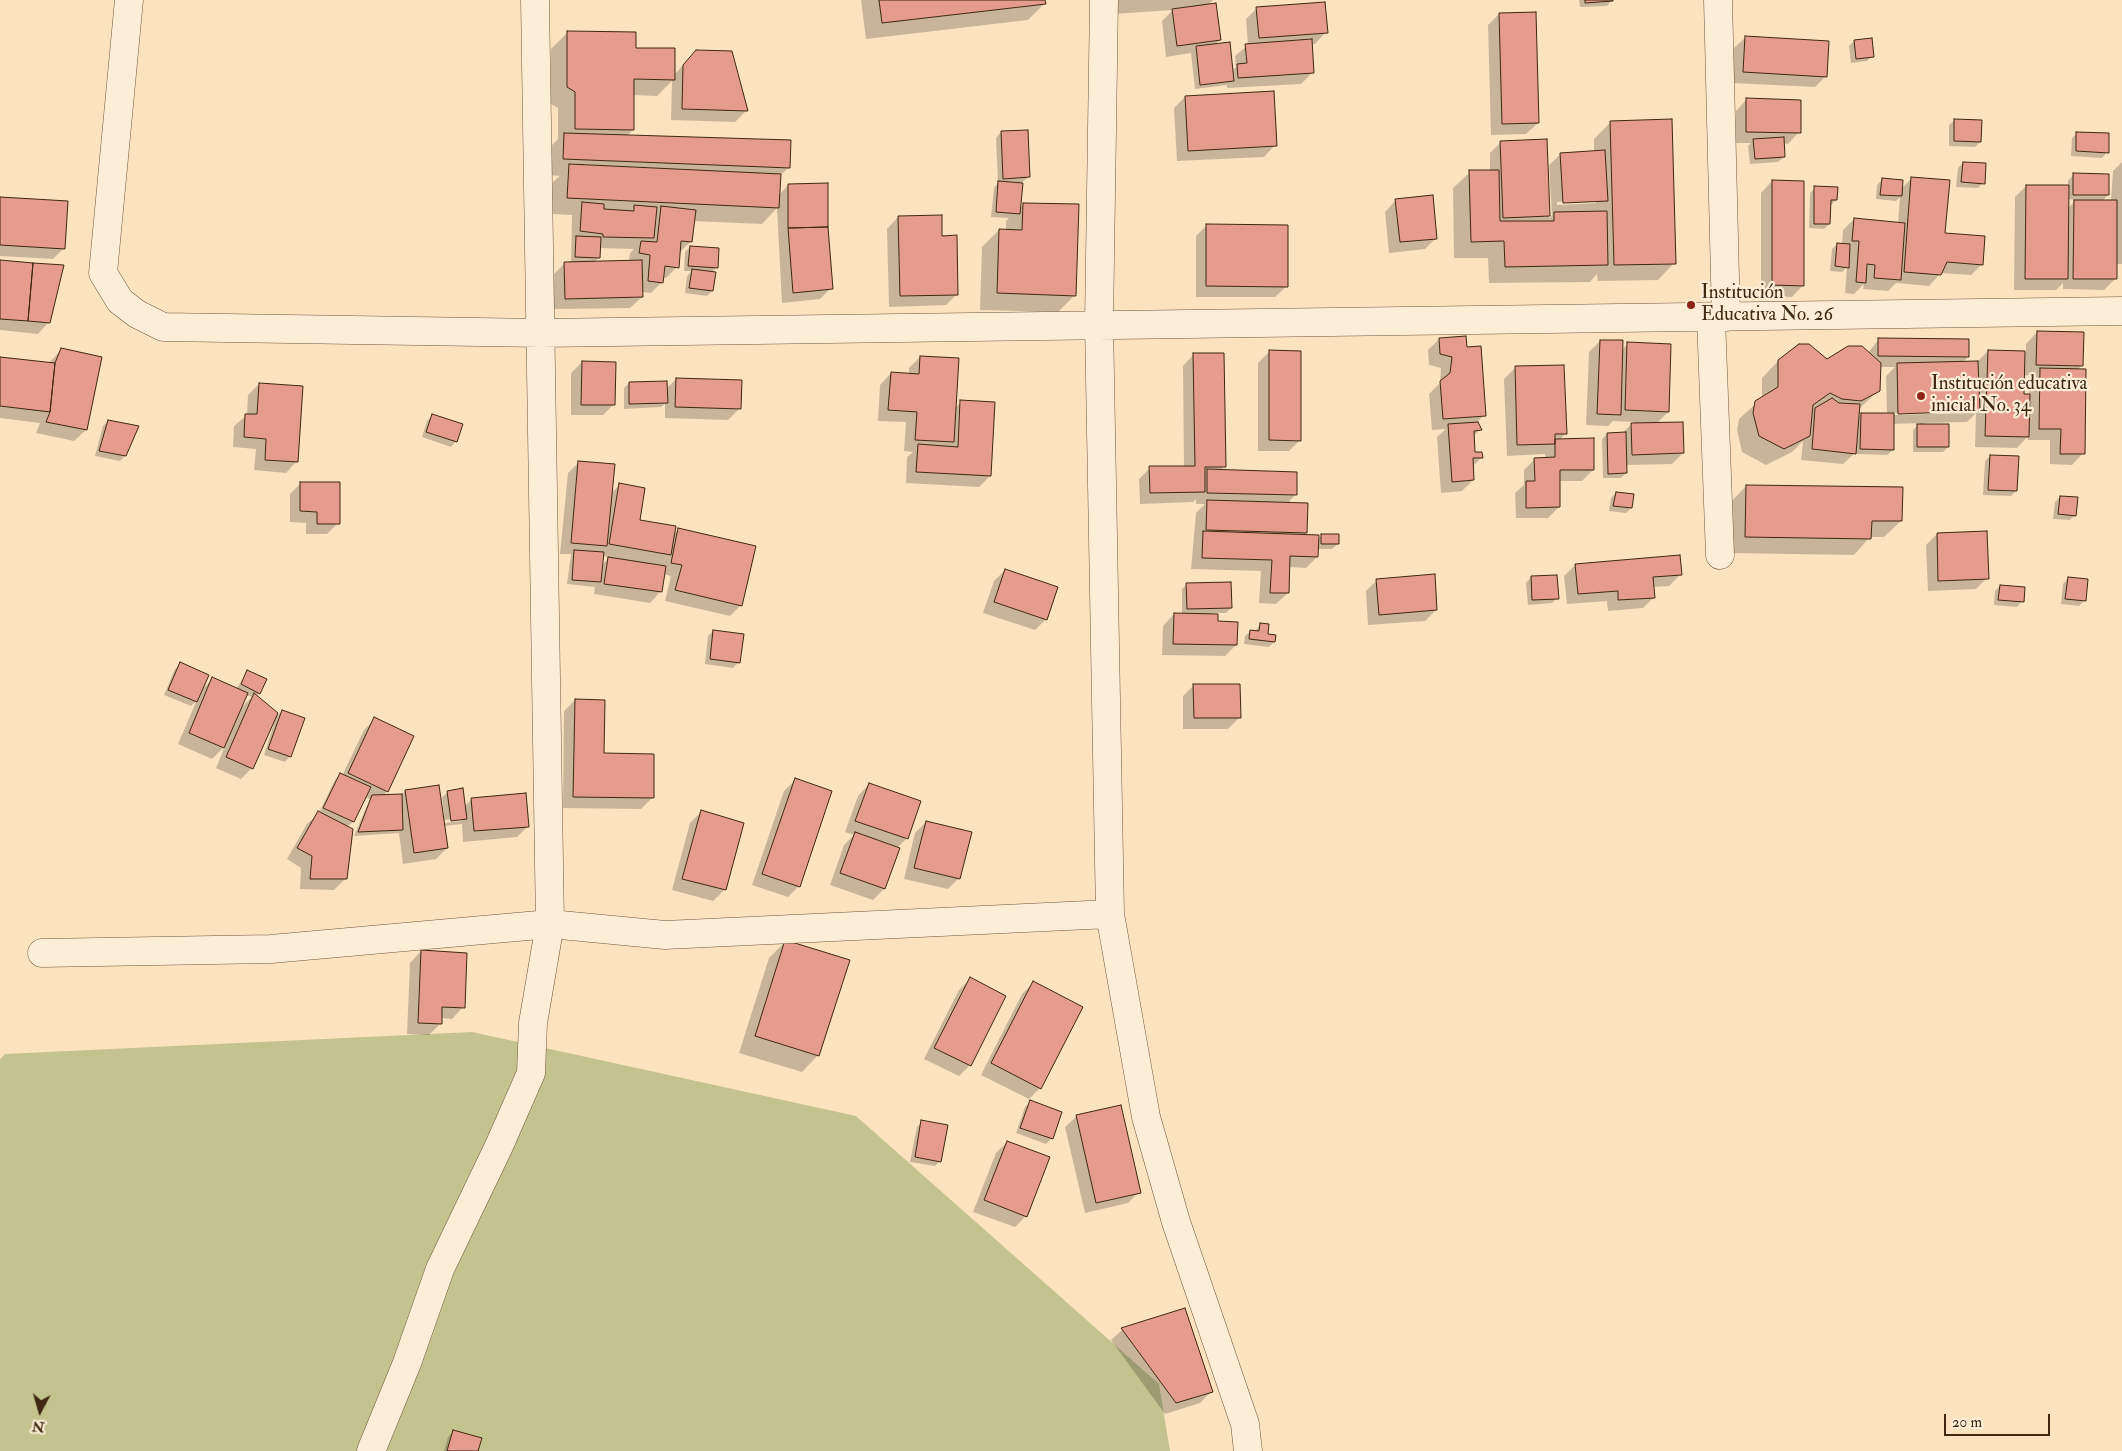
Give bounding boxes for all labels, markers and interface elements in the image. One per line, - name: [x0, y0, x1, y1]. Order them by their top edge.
- place label: Institución Educativa No. 26: [1701, 283, 1833, 327]
- marker: Institución Educativa No. 26: [1685, 299, 1697, 311]
- place label: Institución educativa inicial No. 34: [1931, 374, 2087, 418]
- marker: Institución educativa inicial No. 34: [1915, 390, 1927, 402]
- north arrow: [15, 1386, 65, 1436]
- scale bar: [1947, 1404, 2053, 1436]
- text: 20 m: [1952, 1413, 1982, 1432]
- text: N: [31, 1417, 46, 1436]

